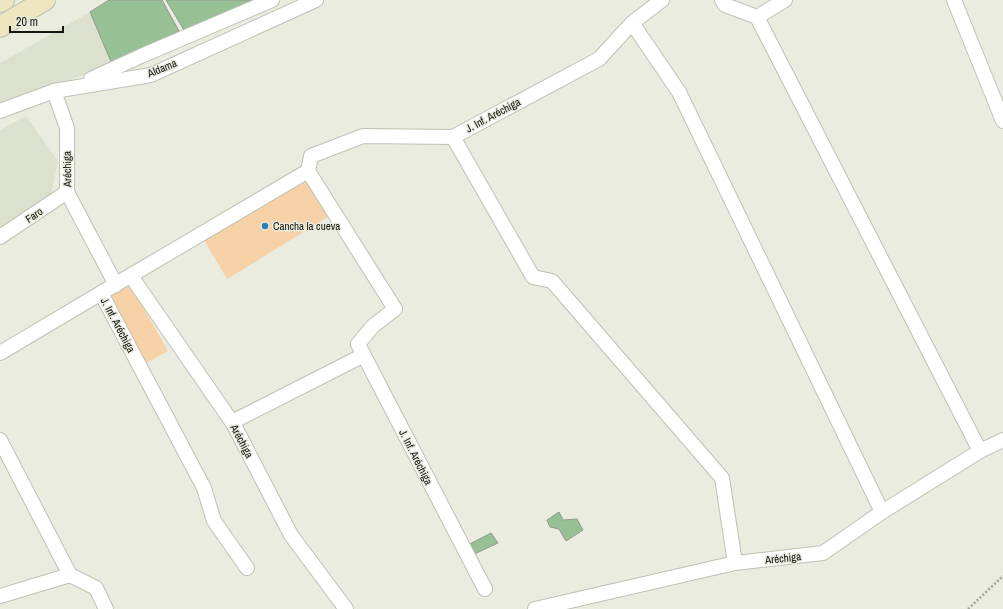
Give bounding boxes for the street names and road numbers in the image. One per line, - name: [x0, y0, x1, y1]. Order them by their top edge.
- street label: Aldama: [144, 56, 179, 81]
- street label: J. Inf. Aréchiga: [463, 95, 523, 135]
- street label: Aréchiga: [60, 151, 74, 188]
- street label: Faro: [23, 204, 45, 226]
- street label: J. Inf. Aréchiga: [98, 295, 138, 355]
- street label: Aréchiga: [227, 421, 257, 460]
- street label: J. Inf. Aréchiga: [396, 427, 436, 487]
- street label: Aréchiga: [763, 549, 802, 567]

